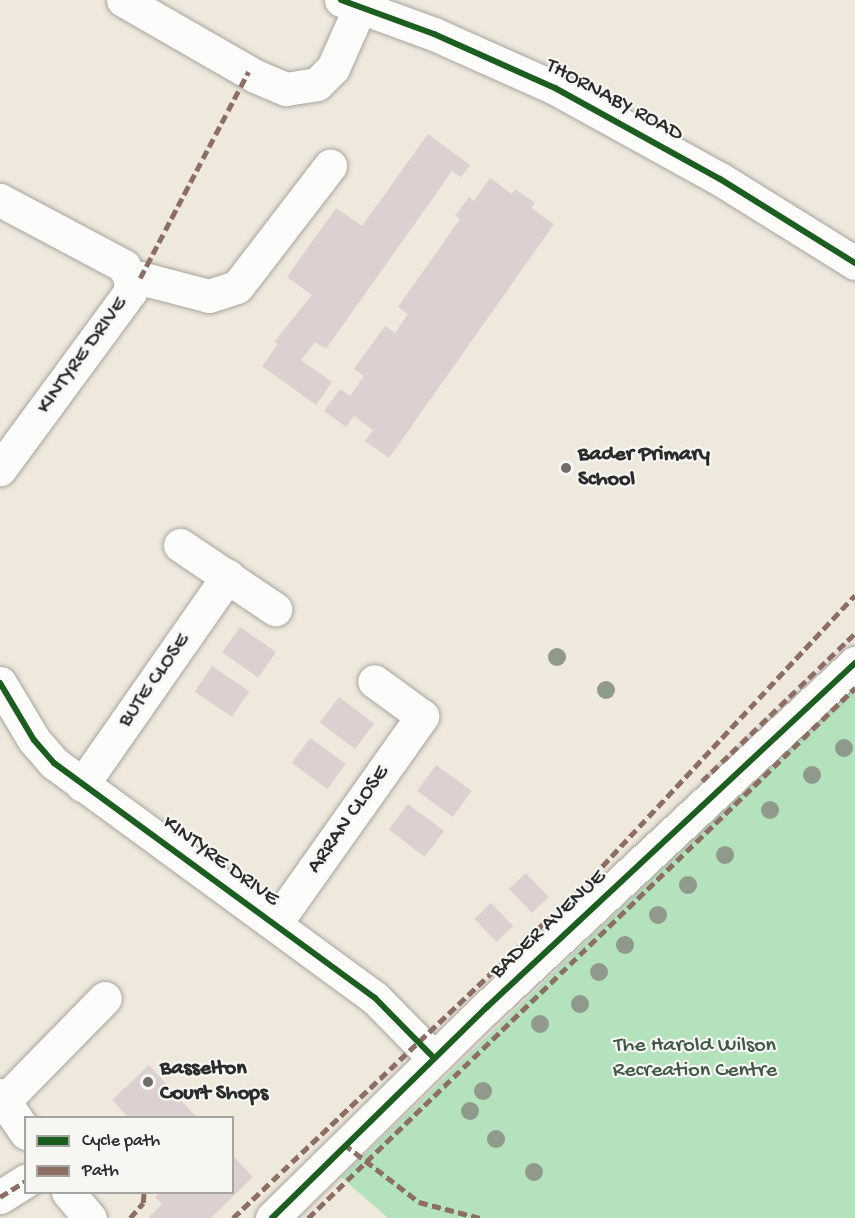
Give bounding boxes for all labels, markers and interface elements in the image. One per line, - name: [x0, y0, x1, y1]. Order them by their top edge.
- street label: THORNABY ROAD: [541, 54, 687, 148]
- street label: KINTYRE DRIVE: [32, 292, 134, 420]
- place label: Bader Primary School: [578, 442, 710, 494]
- marker: Bader Primary School: [559, 461, 573, 475]
- street label: BUTE CLOSE: [113, 629, 197, 733]
- street label: ARRAN CLOSE: [302, 761, 396, 879]
- street label: KINTYRE DRIVE: [156, 811, 284, 913]
- street label: BADER AVENUE: [486, 865, 612, 985]
- park label: The Harold Wilson Recreation Centre: [613, 1033, 777, 1084]
- place label: Basselton Court Shops: [160, 1056, 268, 1108]
- marker: Basselton Court Shops: [141, 1075, 155, 1089]
- legend: [24, 1116, 234, 1194]
- text: Cycle path: [82, 1131, 160, 1152]
- text: Path: [82, 1161, 119, 1182]

